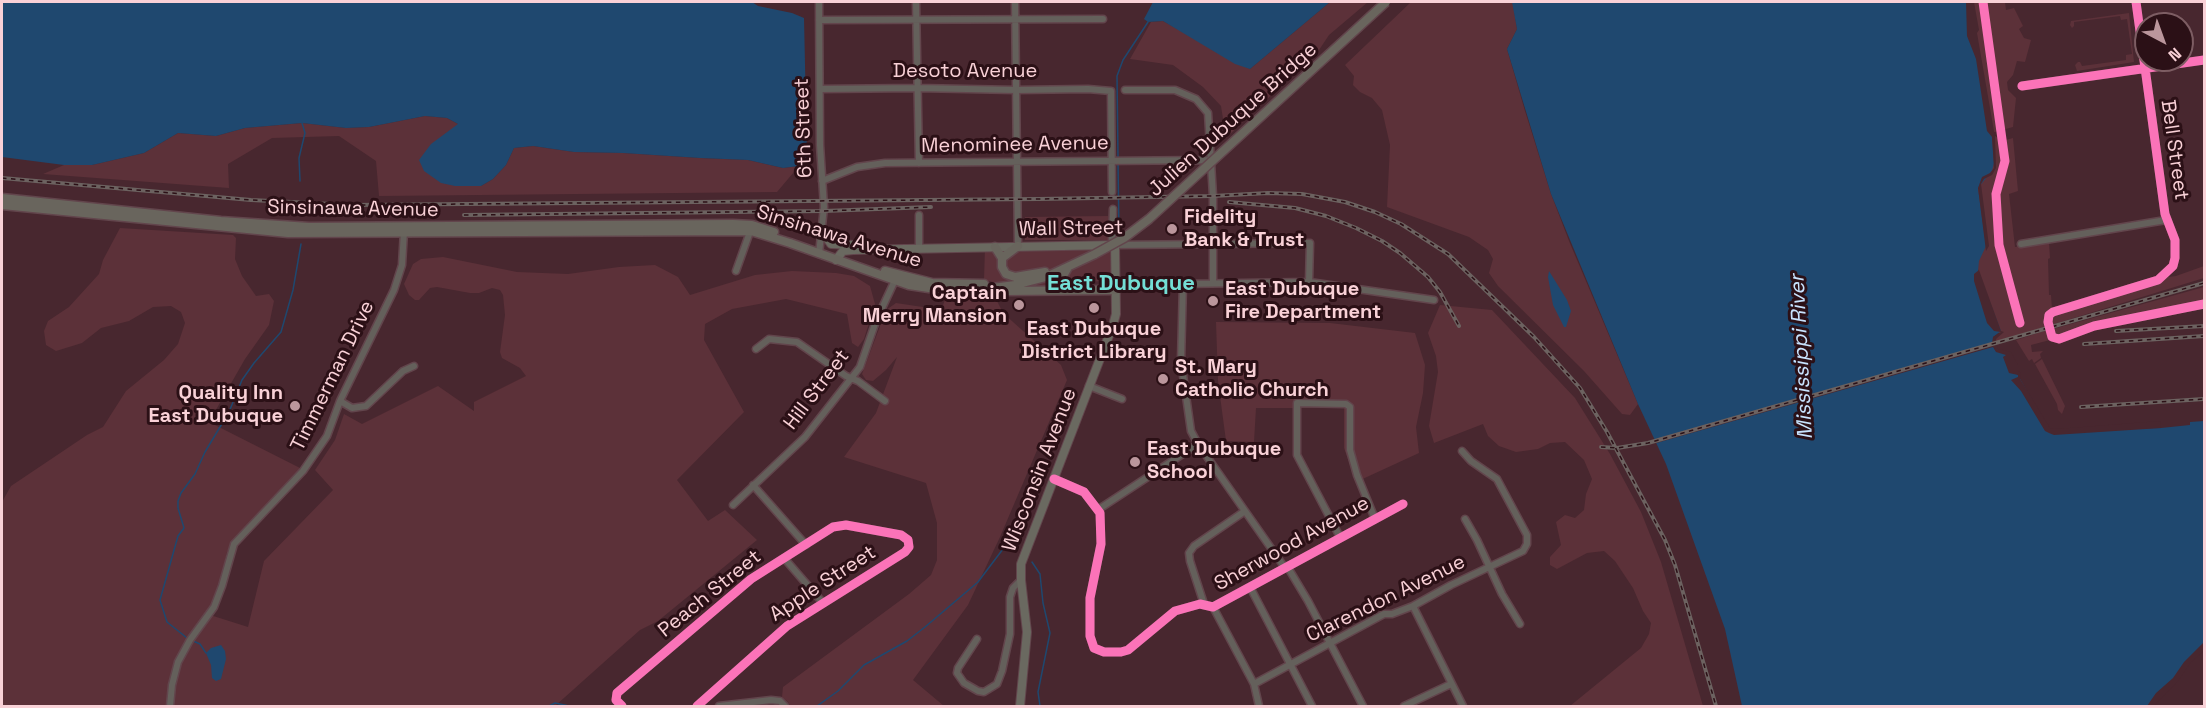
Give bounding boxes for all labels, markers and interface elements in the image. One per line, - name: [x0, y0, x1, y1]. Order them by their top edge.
- north arrow: [2134, 12, 2194, 72]
- street label: Julien Dubuque Bridge: [1144, 38, 1322, 202]
- text: N: [2164, 43, 2186, 66]
- street label: Desoto Avenue: [893, 60, 1037, 84]
- street label: 6th Street: [790, 78, 818, 178]
- street label: Bell Street: [2155, 98, 2193, 202]
- street label: Menominee Avenue: [921, 131, 1109, 159]
- street label: Sinsinawa Avenue: [267, 196, 439, 222]
- street label: Sinsinawa Avenue: [753, 200, 925, 274]
- place label: Fidelity Bank & Trust: [1184, 206, 1304, 253]
- street label: Wall Street: [1018, 216, 1124, 242]
- marker: Fidelity Bank & Trust: [1165, 222, 1179, 236]
- district label: East Dubuque: [1047, 271, 1195, 297]
- water label: Mississippi River: [1785, 274, 1819, 440]
- place label: East Dubuque Fire Department: [1225, 278, 1381, 325]
- place label: Captain Merry Mansion: [863, 282, 1007, 329]
- marker: East Dubuque Fire Department: [1206, 294, 1220, 308]
- street label: Timmerman Drive: [286, 297, 380, 455]
- marker: Captain Merry Mansion: [1012, 298, 1026, 312]
- marker: East Dubuque District Library: [1087, 301, 1101, 315]
- place label: East Dubuque District Library: [1021, 318, 1167, 365]
- street label: Hill Street: [779, 345, 855, 435]
- place label: St. Mary Catholic Church: [1175, 356, 1329, 403]
- marker: St. Mary Catholic Church: [1156, 372, 1170, 386]
- place label: Quality Inn East Dubuque: [149, 382, 283, 429]
- street label: Wisconsin Avenue: [998, 385, 1082, 555]
- marker: Quality Inn East Dubuque: [288, 399, 302, 413]
- place label: East Dubuque School: [1147, 438, 1281, 485]
- marker: East Dubuque School: [1128, 455, 1142, 469]
- street label: Sherwood Avenue: [1210, 492, 1374, 596]
- street label: Apple Street: [766, 541, 880, 627]
- street label: Peach Street: [654, 545, 766, 643]
- street label: Clarendon Avenue: [1303, 550, 1469, 648]

